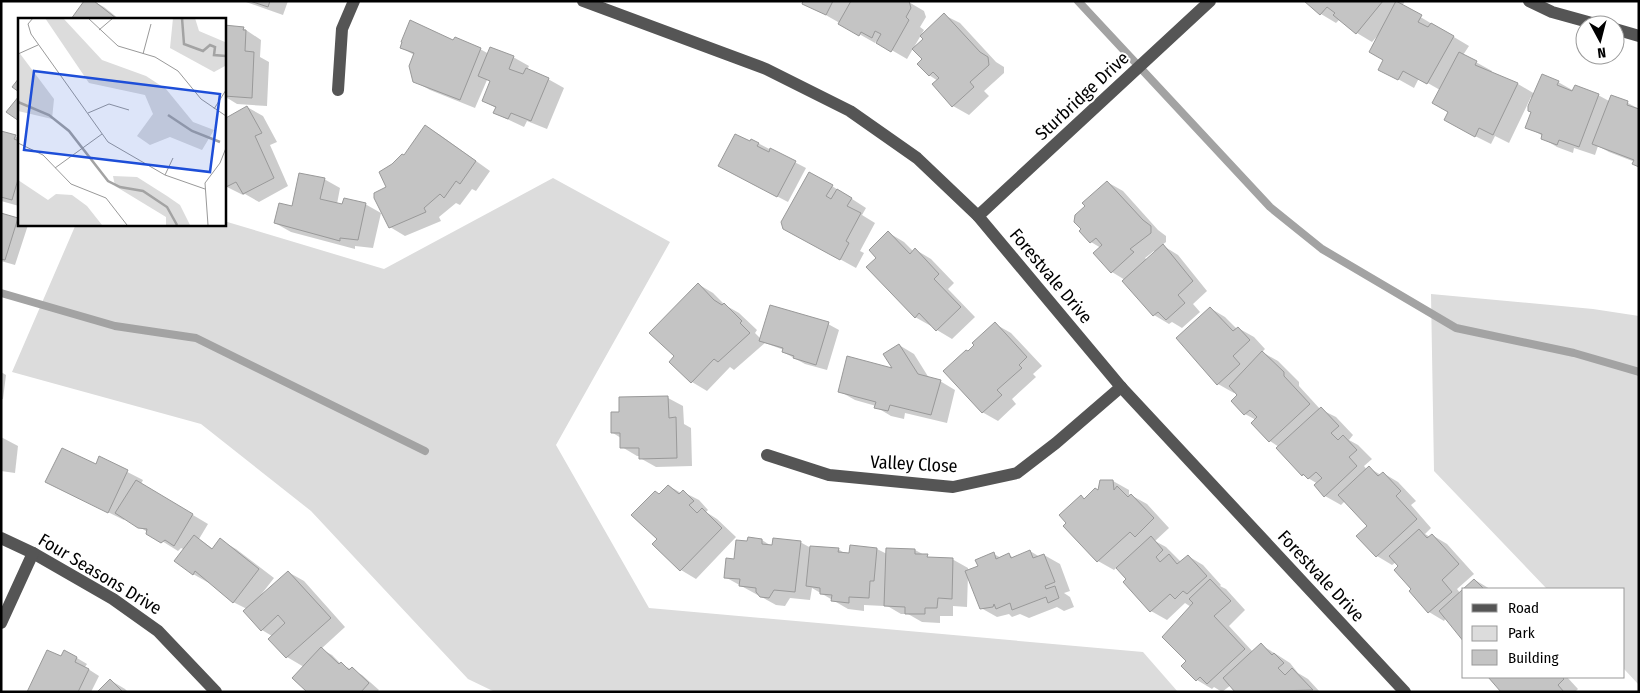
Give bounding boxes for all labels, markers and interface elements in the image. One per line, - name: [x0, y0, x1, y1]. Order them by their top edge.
- north arrow: [1575, 15, 1625, 65]
- inset map: [18, 18, 225, 225]
- text: N: [1596, 43, 1607, 61]
- street label: Sturbridge Drive: [1031, 47, 1133, 145]
- street label: Forestvale Drive: [1005, 224, 1097, 328]
- street label: Valley Close: [870, 451, 958, 477]
- street label: Forestvale Drive: [1273, 526, 1369, 626]
- street label: Four Seasons Drive: [34, 529, 166, 619]
- legend: [1462, 588, 1625, 678]
- text: Road: [1508, 599, 1539, 617]
- text: Park: [1508, 624, 1535, 642]
- text: Building: [1508, 649, 1559, 667]

